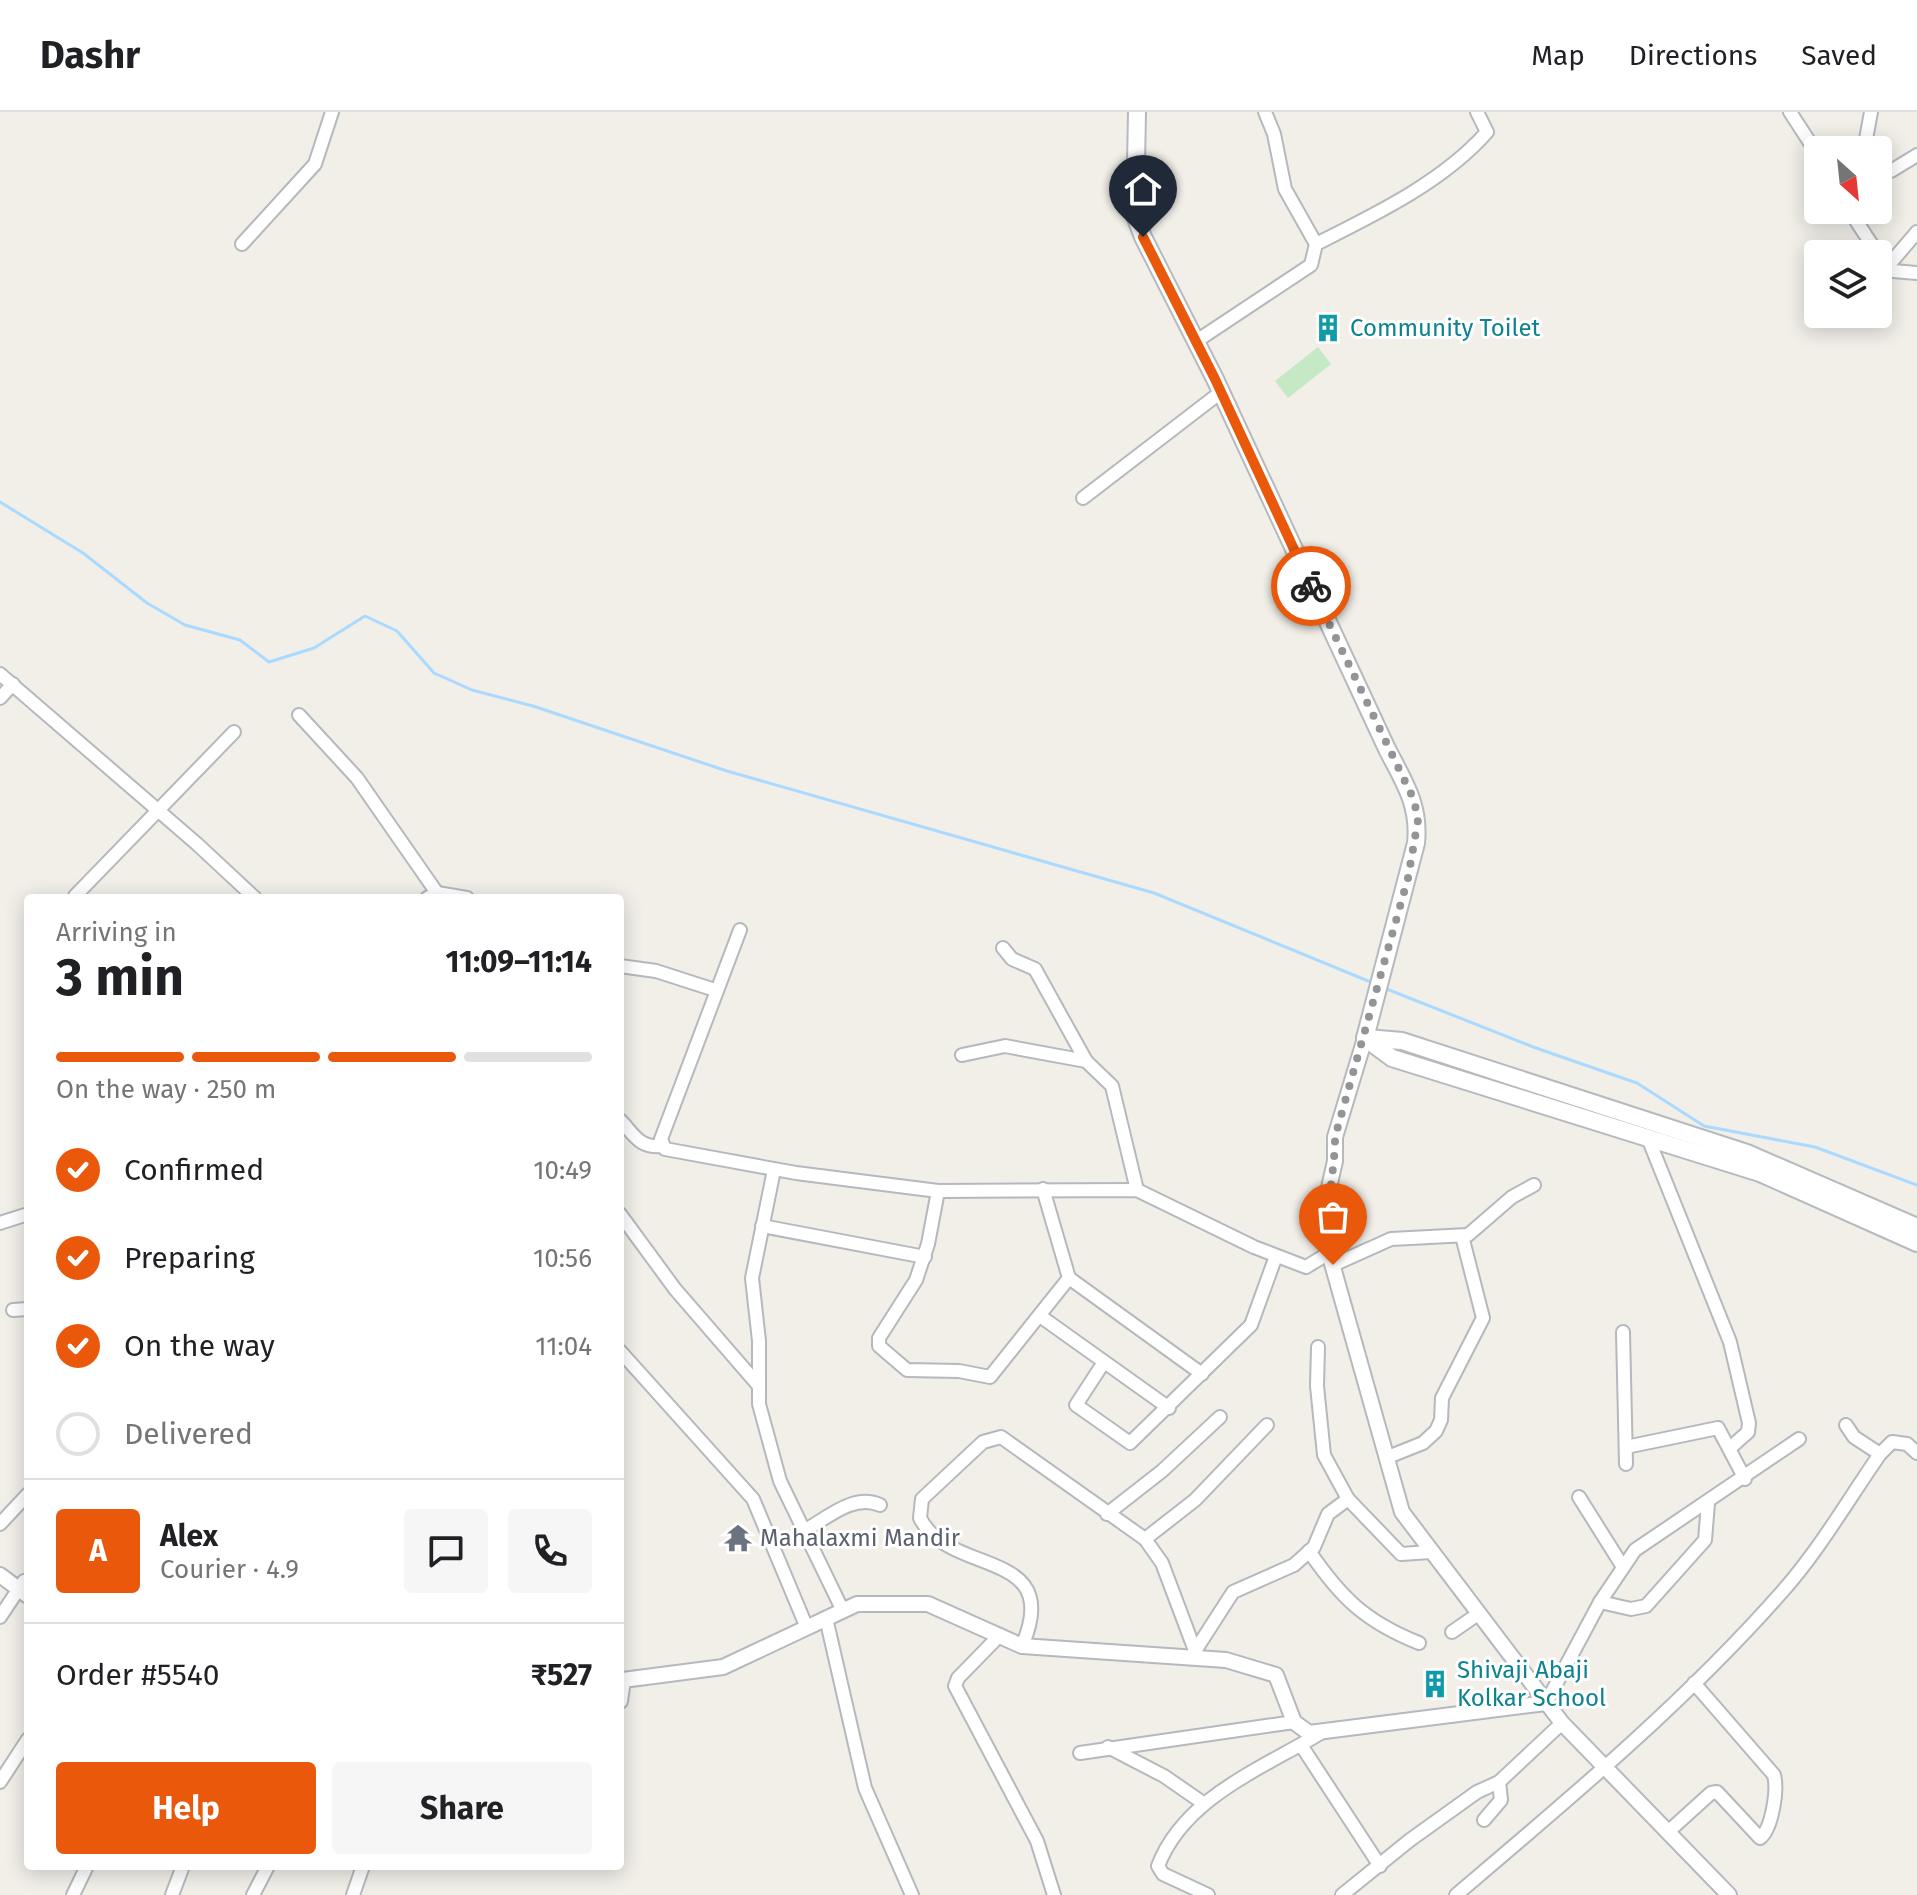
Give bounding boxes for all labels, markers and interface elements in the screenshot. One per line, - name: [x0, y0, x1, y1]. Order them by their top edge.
- text: Dashr: [40, 32, 140, 78]
- text: Map: [1531, 39, 1585, 72]
- text: Directions: [1629, 39, 1757, 72]
- text: Saved: [1801, 39, 1877, 72]
- north arrow: [1804, 136, 1892, 224]
- map controls: [1804, 136, 1892, 328]
- pin: [1109, 155, 1177, 237]
- icon: home: [1121, 167, 1165, 211]
- button: layers: [1804, 240, 1892, 328]
- building icon: Community Toilet: [1313, 313, 1343, 343]
- place label: Community Toilet: [1350, 314, 1540, 342]
- courier: [1271, 546, 1351, 626]
- icon: bike: [1289, 564, 1333, 608]
- text: Arriving in: [56, 917, 177, 948]
- text: 11:09–11:14: [446, 944, 592, 980]
- text: 3 min: [56, 946, 184, 1009]
- text: On the way · 250 m: [56, 1074, 276, 1105]
- icon: check: [56, 1148, 100, 1192]
- text: Confirmed: [124, 1152, 264, 1188]
- text: 10:49: [533, 1155, 592, 1186]
- pin: [1299, 1183, 1367, 1265]
- icon: bag: [1311, 1195, 1355, 1239]
- icon: check: [56, 1236, 100, 1280]
- text: Preparing: [124, 1240, 255, 1276]
- text: 10:56: [533, 1243, 592, 1274]
- icon: check: [56, 1324, 100, 1368]
- text: On the way: [124, 1328, 275, 1364]
- text: 11:04: [535, 1331, 592, 1362]
- text: Delivered: [124, 1416, 253, 1452]
- button: chat: [404, 1509, 488, 1593]
- button: phone: [508, 1509, 592, 1593]
- text: Alex: [160, 1518, 218, 1554]
- temple icon: Mahalaxmi Mandir: [723, 1523, 753, 1553]
- place label: Mahalaxmi Mandir: [760, 1524, 961, 1552]
- text: A: [89, 1533, 107, 1569]
- text: Courier · 4.9: [160, 1554, 299, 1585]
- place label: Shivaji Abaji Kolkar School: [1457, 1656, 1606, 1712]
- text: Order #5540: [56, 1657, 219, 1693]
- text: ₹527: [531, 1657, 592, 1693]
- building icon: Shivaji Abaji Kolkar School: [1420, 1669, 1450, 1699]
- button: Help: [56, 1762, 316, 1854]
- button: Share: [332, 1762, 592, 1854]

